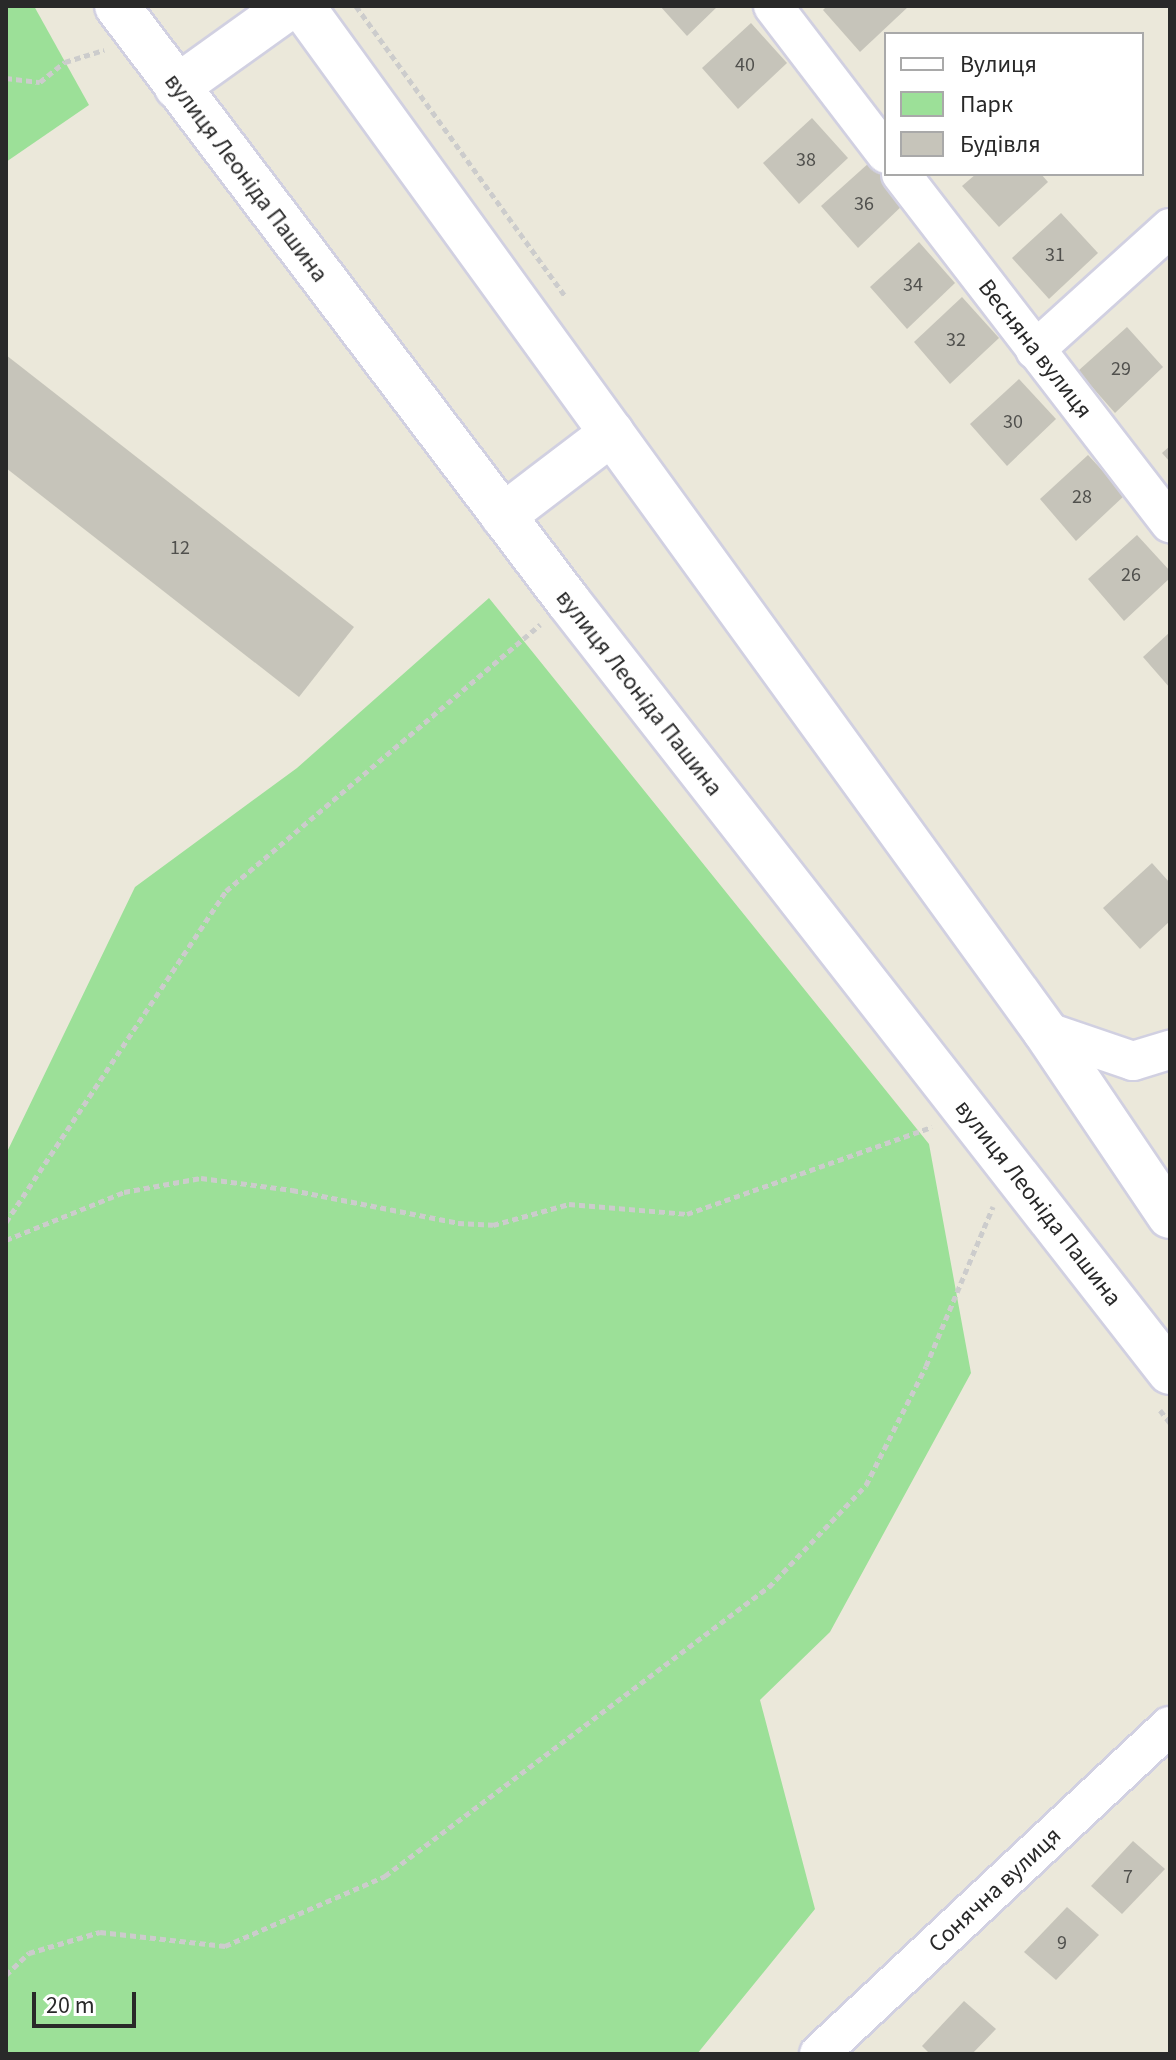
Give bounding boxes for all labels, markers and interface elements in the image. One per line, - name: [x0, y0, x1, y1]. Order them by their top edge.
- legend: [884, 32, 1144, 176]
- text: Вулиця: [960, 47, 1037, 82]
- house number: 40: [735, 53, 755, 77]
- street label: вулиця Леоніда Пашина: [158, 68, 334, 288]
- text: Парк: [960, 87, 1013, 122]
- text: Будівля: [960, 127, 1041, 162]
- house number: 38: [796, 148, 816, 172]
- house number: 36: [854, 192, 874, 216]
- house number: 31: [1045, 243, 1065, 267]
- house number: 34: [903, 273, 923, 297]
- street label: Весняна вулиця: [972, 274, 1098, 424]
- house number: 32: [946, 328, 966, 352]
- house number: 29: [1111, 357, 1131, 381]
- house number: 30: [1003, 410, 1023, 434]
- house number: 28: [1072, 485, 1092, 509]
- house number: 12: [170, 536, 190, 560]
- house number: 26: [1121, 563, 1141, 587]
- street label: вулиця Леоніда Пашина: [549, 584, 729, 802]
- street label: вулиця Леоніда Пашина: [948, 1094, 1128, 1312]
- street label: Сонячна вулиця: [923, 1821, 1067, 1959]
- house number: 7: [1123, 1865, 1133, 1889]
- house number: 9: [1057, 1931, 1067, 1955]
- scale bar: [36, 1976, 140, 2026]
- text: 20 m: [46, 1988, 95, 2023]

